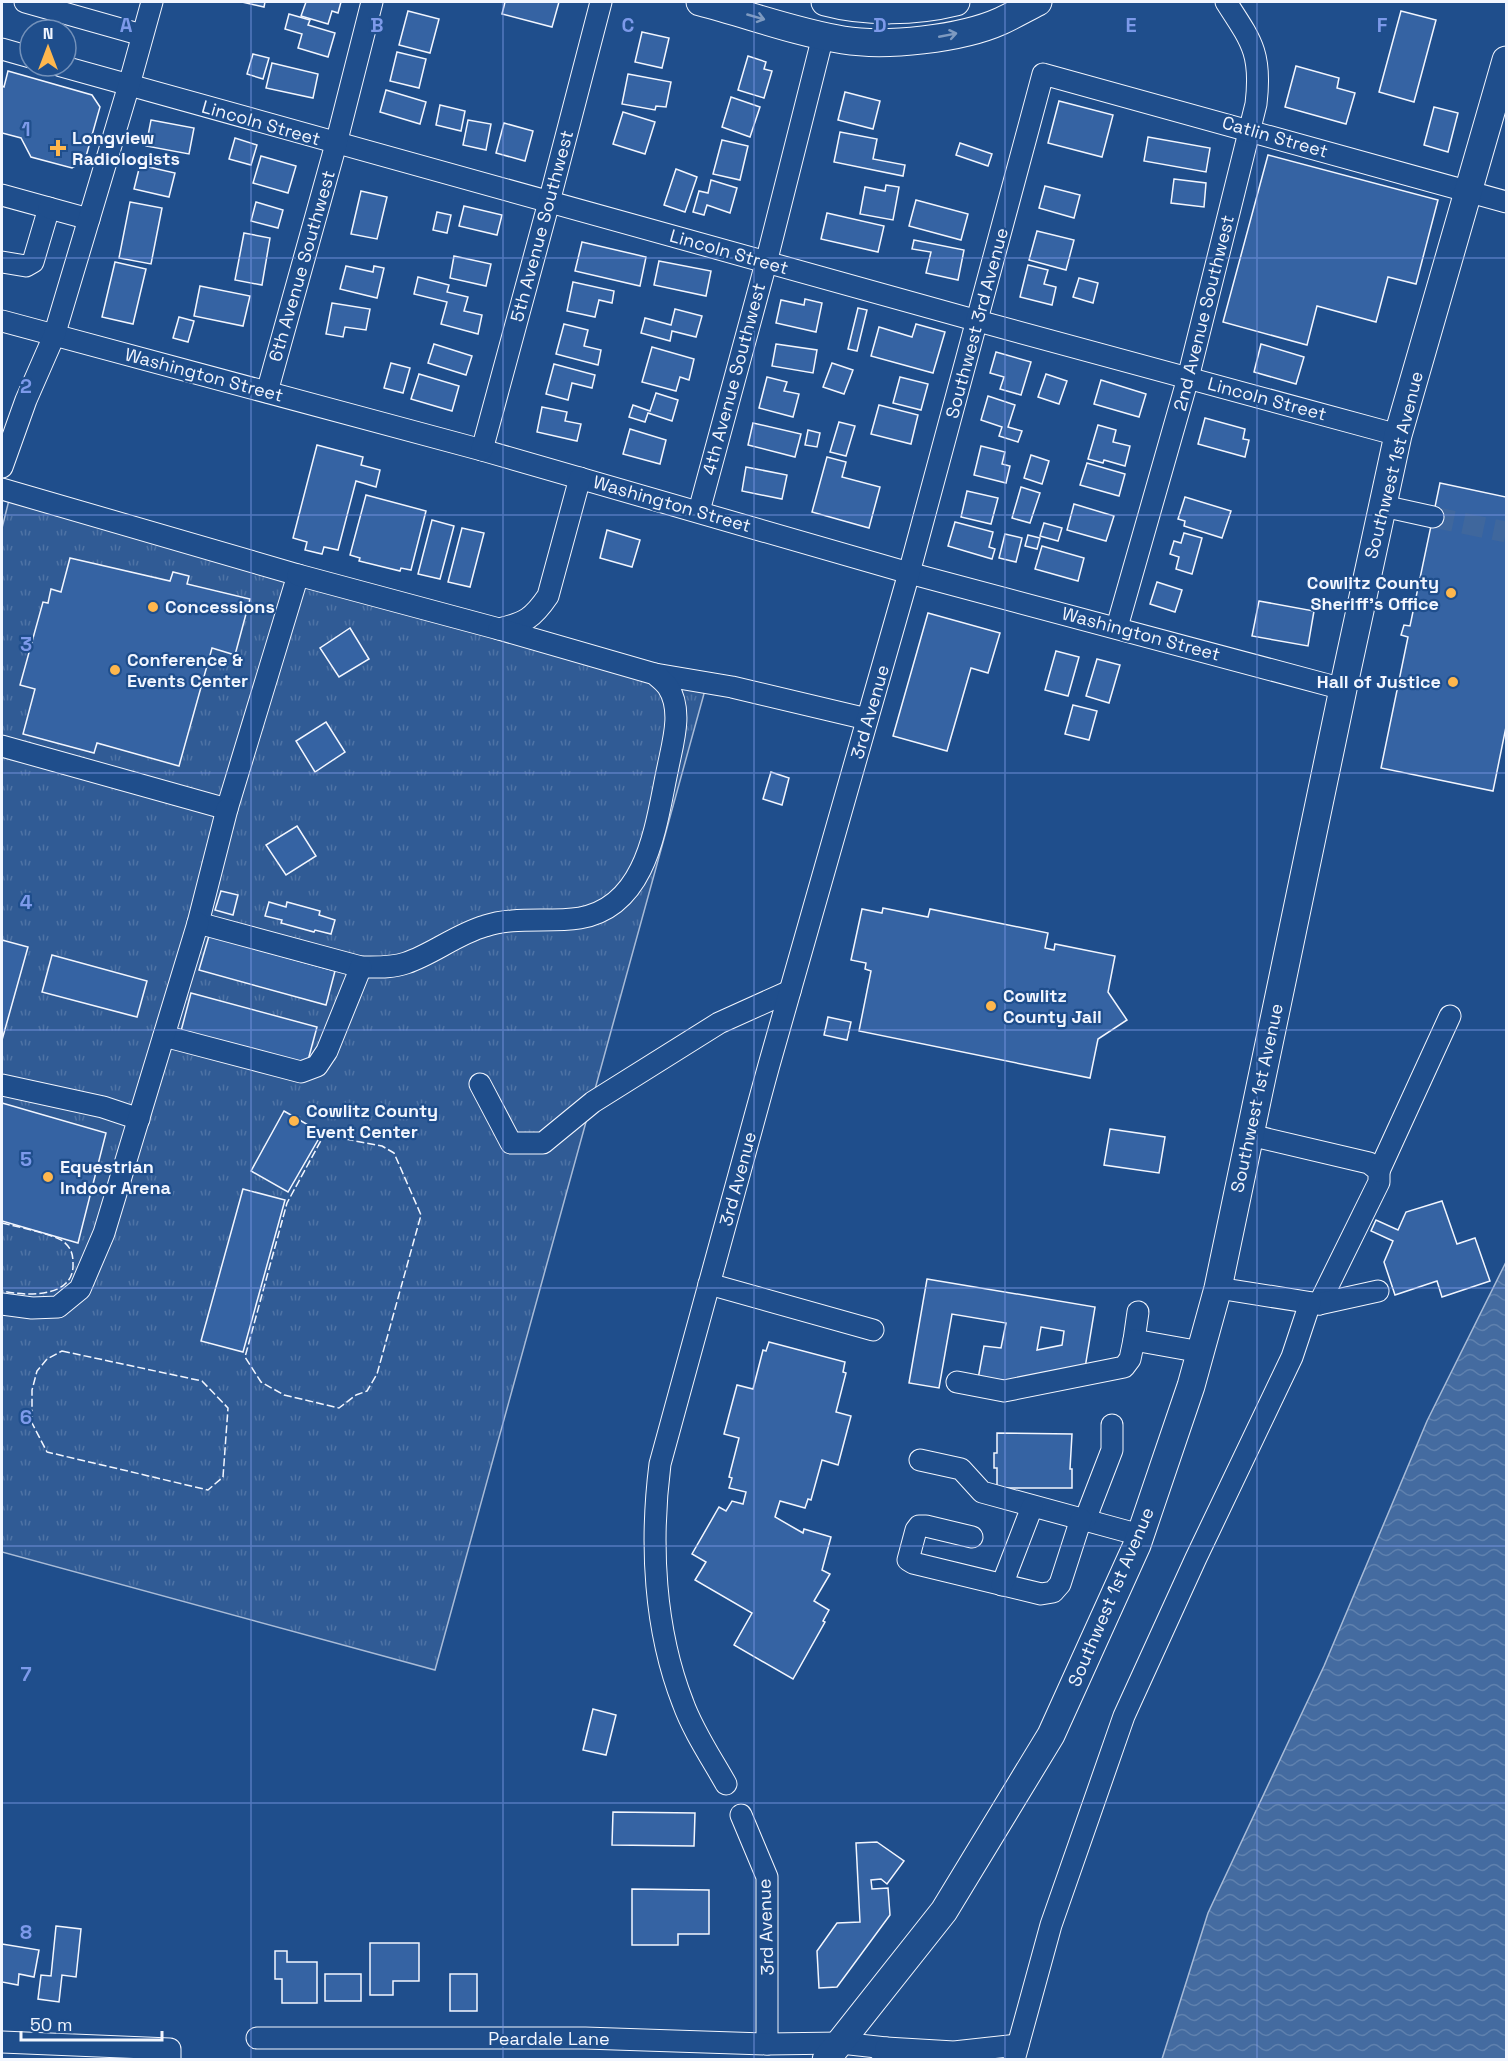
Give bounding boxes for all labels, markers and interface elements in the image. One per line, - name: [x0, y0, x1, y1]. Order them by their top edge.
- text: A: [120, 12, 133, 38]
- text: B: [370, 12, 384, 38]
- text: C: [622, 12, 635, 38]
- one-way arrow: [747, 12, 766, 24]
- text: D: [873, 12, 887, 38]
- text: E: [1125, 12, 1137, 38]
- text: F: [1377, 12, 1388, 38]
- north arrow: [18, 18, 78, 78]
- text: N: [43, 23, 53, 44]
- one-way arrow: [938, 29, 957, 40]
- street label: Lincoln Street: [199, 95, 323, 150]
- street label: Catlin Street: [1220, 110, 1331, 163]
- text: 1: [21, 116, 31, 142]
- place label: Longview Radiologists: [72, 126, 180, 170]
- street label: 5th Avenue Southwest: [505, 127, 578, 324]
- marker: Longview Radiologists: [49, 139, 67, 157]
- street label: 6th Avenue Southwest: [263, 168, 340, 364]
- street label: 2nd Avenue Southwest: [1168, 213, 1239, 413]
- street label: Lincoln Street: [667, 224, 791, 279]
- street label: Southwest 3rd Avenue: [940, 225, 1013, 421]
- street label: 4th Avenue Southwest: [697, 280, 770, 477]
- street label: Washington Street: [122, 342, 286, 407]
- street label: Southwest 1st Avenue: [1359, 369, 1428, 561]
- street label: Lincoln Street: [1205, 372, 1329, 425]
- text: 2: [20, 373, 32, 399]
- street label: Washington Street: [591, 470, 754, 537]
- place label: Cowlitz County Sheriff’s Office: [1307, 571, 1439, 615]
- marker: Cowlitz County Sheriff’s Office: [1444, 586, 1458, 600]
- place label: Concessions: [165, 595, 275, 618]
- marker: Concessions: [146, 600, 160, 614]
- street label: Washington Street: [1059, 601, 1223, 666]
- text: 3: [20, 631, 32, 657]
- place label: Conference & Events Center: [127, 648, 248, 692]
- street label: 3rd Avenue: [845, 662, 894, 762]
- marker: Conference & Events Center: [108, 663, 122, 677]
- place label: Hall of Justice: [1317, 670, 1441, 693]
- marker: Hall of Justice: [1446, 675, 1460, 689]
- text: 4: [20, 889, 33, 915]
- place label: Cowlitz County Jail: [1003, 984, 1102, 1028]
- marker: Cowlitz County Jail: [984, 999, 998, 1013]
- street label: Southwest 1st Avenue: [1225, 1001, 1288, 1194]
- place label: Cowlitz County Event Center: [306, 1099, 438, 1143]
- marker: Cowlitz County Event Center: [287, 1114, 301, 1128]
- street label: 3rd Avenue: [714, 1129, 761, 1229]
- text: 5: [20, 1146, 32, 1172]
- place label: Equestrian Indoor Arena: [60, 1155, 172, 1199]
- marker: Equestrian Indoor Arena: [41, 1170, 55, 1184]
- text: 6: [20, 1404, 32, 1430]
- street label: Southwest 1st Avenue: [1062, 1504, 1159, 1690]
- text: 7: [20, 1661, 32, 1687]
- street label: 3rd Avenue: [752, 1878, 779, 1976]
- text: 8: [20, 1919, 32, 1945]
- scale bar: [21, 2004, 162, 2042]
- text: 50 m: [30, 2013, 72, 2036]
- street label: Peardale Lane: [488, 2027, 610, 2050]

